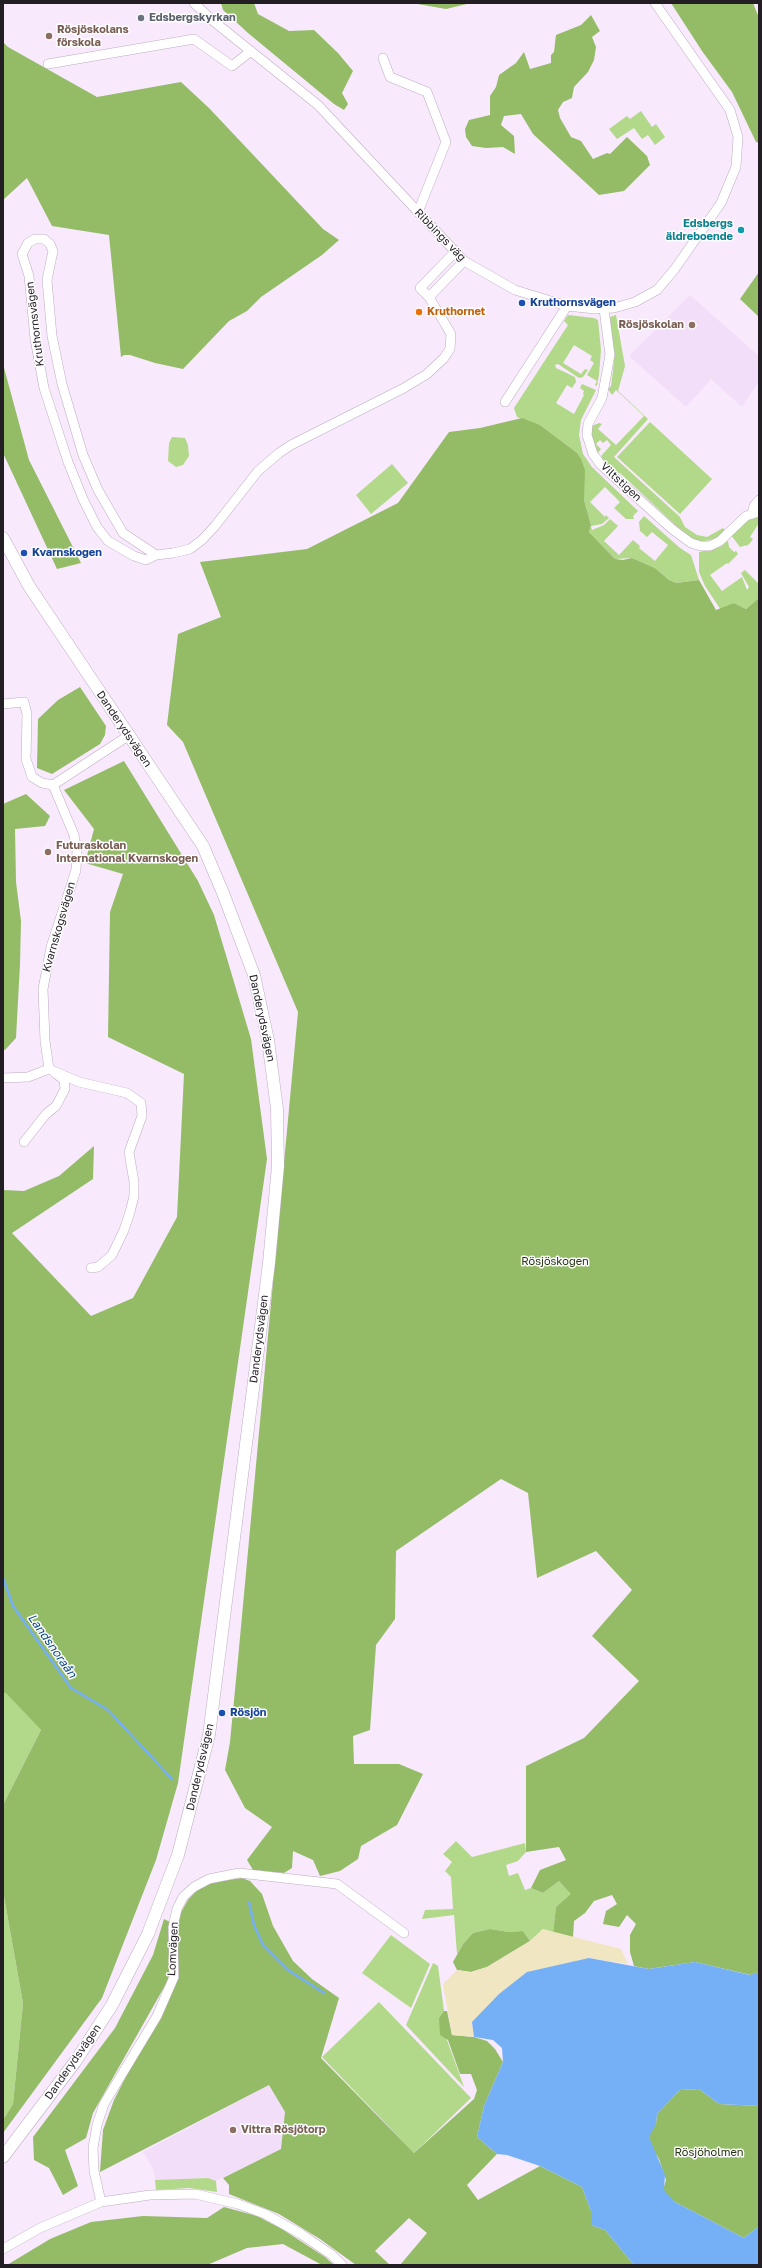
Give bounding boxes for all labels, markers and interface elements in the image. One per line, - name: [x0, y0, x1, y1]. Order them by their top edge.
- place label: Edsbergskyrkan: [149, 11, 236, 25]
- marker: Edsbergskyrkan: [136, 13, 146, 23]
- place label: Rösjöskolans förskola: [57, 23, 129, 49]
- marker: Rösjöskolans förskola: [44, 31, 54, 41]
- street label: Ribbings väg: [412, 206, 468, 264]
- place label: Edsbergs äldreboende: [666, 217, 733, 243]
- marker: Edsbergs äldreboende: [736, 225, 746, 235]
- street label: Kruthornsvägen: [23, 281, 47, 367]
- place label: Kruthornsvägen: [530, 296, 616, 310]
- marker: Kruthornsvägen: [517, 298, 527, 308]
- place label: Kruthornet: [427, 305, 485, 319]
- marker: Kruthornet: [414, 307, 424, 317]
- place label: Rösjöskolan: [619, 318, 684, 332]
- marker: Rösjöskolan: [687, 320, 697, 330]
- street label: Viltstigen: [598, 460, 644, 504]
- place label: Kvarnskogen: [32, 546, 102, 560]
- marker: Kvarnskogen: [19, 548, 29, 558]
- street label: Danderydsvägen: [94, 688, 154, 770]
- place label: Futuraskolan International Kvarnskogen: [56, 839, 198, 865]
- marker: Futuraskolan International Kvarnskogen: [43, 847, 53, 857]
- street label: Kvarnskogsvägen: [40, 880, 78, 974]
- street label: Danderydsvägen: [246, 973, 278, 1063]
- park label: Rösjöskogen: [521, 1255, 589, 1269]
- street label: Danderydsvägen: [247, 1294, 271, 1384]
- water label: Landsnoraån: [25, 1611, 79, 1681]
- place label: Rösjön: [230, 1706, 267, 1720]
- marker: Rösjön: [217, 1708, 227, 1718]
- street label: Danderydsvägen: [184, 1722, 216, 1812]
- street label: Lomvägen: [165, 1922, 181, 1976]
- street label: Danderydsvägen: [42, 2022, 104, 2102]
- place label: Vittra Rösjötorp: [241, 2123, 326, 2137]
- marker: Vittra Rösjötorp: [228, 2125, 238, 2135]
- park label: Rösjöholmen: [674, 2146, 744, 2160]

